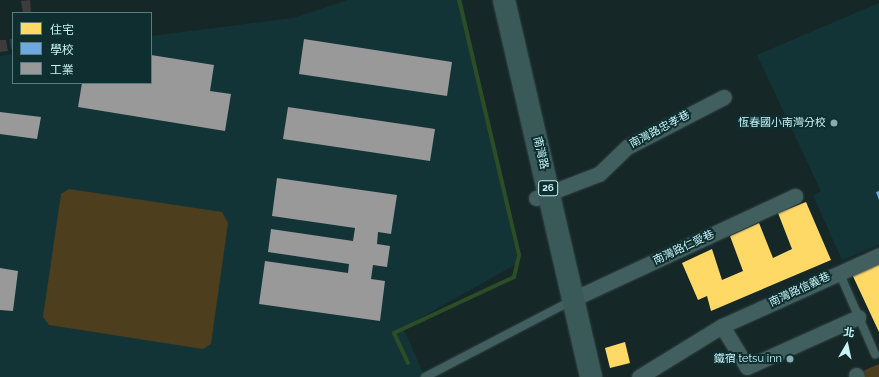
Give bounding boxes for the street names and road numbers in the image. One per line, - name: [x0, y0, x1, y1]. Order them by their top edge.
- street label: 南灣路忠孝巷: [628, 109, 692, 151]
- street label: 南灣路: [530, 135, 550, 171]
- road number: 26: [538, 180, 558, 196]
- street label: 南灣路仁愛巷: [651, 228, 717, 268]
- street label: 南灣路信義巷: [767, 270, 833, 310]

